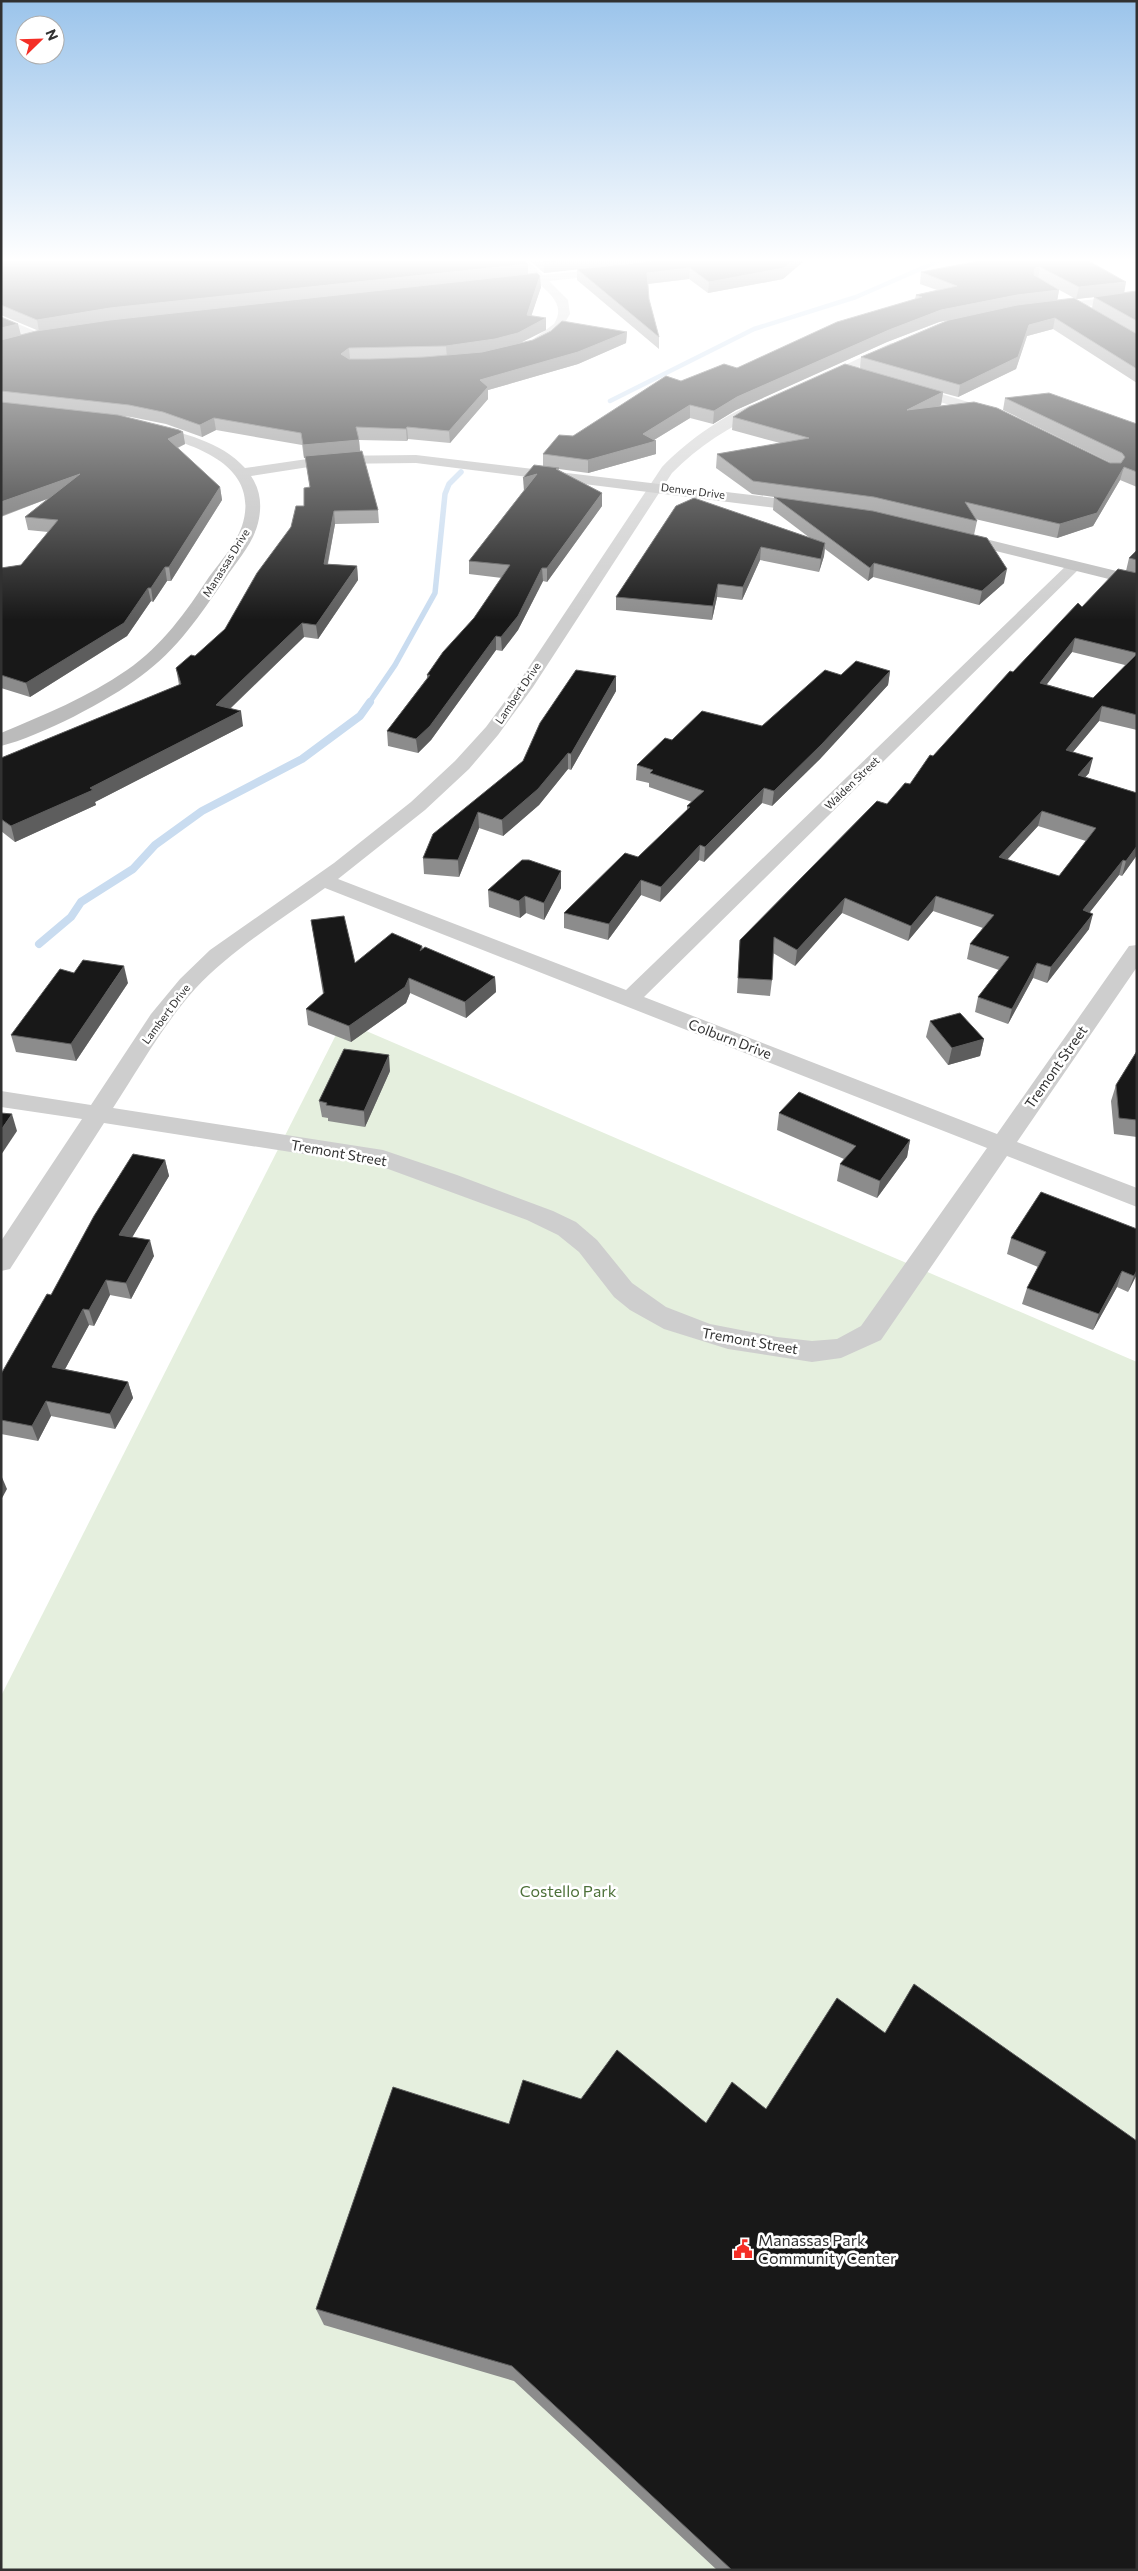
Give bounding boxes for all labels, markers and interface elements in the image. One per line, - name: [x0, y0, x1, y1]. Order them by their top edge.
- north arrow: [15, 15, 65, 65]
- text: N: [43, 27, 62, 43]
- street label: Denver Drive: [660, 480, 726, 501]
- street label: Manassas Drive: [199, 526, 252, 599]
- street label: Lambert Drive: [492, 659, 543, 726]
- street label: Walden Street: [822, 753, 882, 812]
- street label: Lambert Drive: [139, 981, 192, 1046]
- street label: Colburn Drive: [686, 1015, 774, 1062]
- street label: Tremont Street: [1021, 1022, 1091, 1111]
- street label: Tremont Street: [290, 1136, 389, 1169]
- street label: Tremont Street: [701, 1324, 800, 1357]
- park label: Costello Park: [520, 1881, 617, 1900]
- place label: Manassas Park Community Center: [758, 2230, 897, 2267]
- public building icon: Manassas Park Community Center: [732, 2238, 754, 2260]

